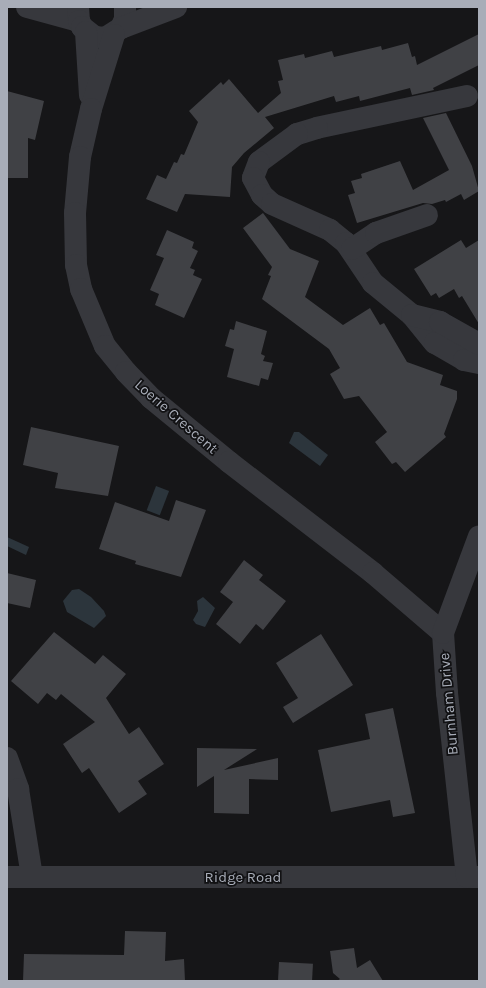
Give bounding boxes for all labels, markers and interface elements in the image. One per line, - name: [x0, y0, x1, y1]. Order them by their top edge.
- street label: Loerie Crescent: [131, 376, 221, 458]
- street label: Burnham Drive: [436, 652, 462, 756]
- street label: Ridge Road: [205, 869, 281, 887]

